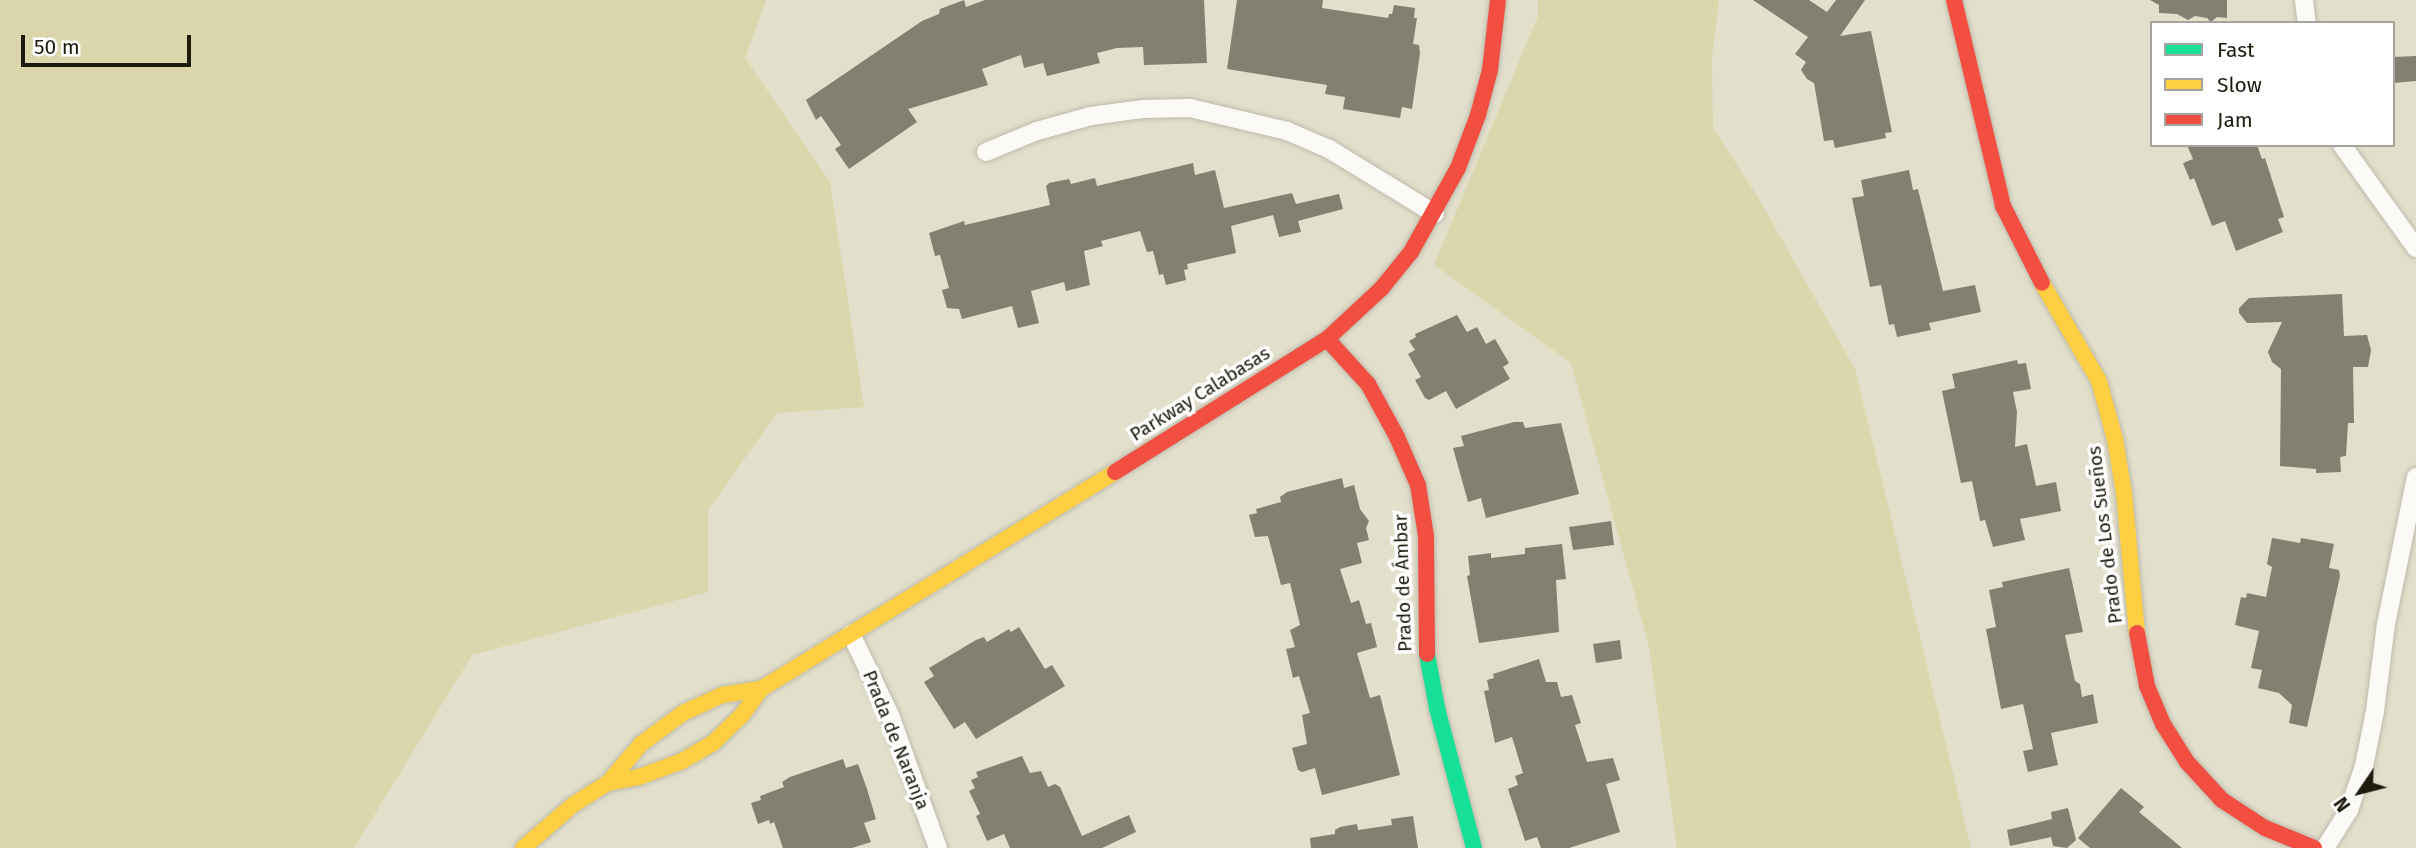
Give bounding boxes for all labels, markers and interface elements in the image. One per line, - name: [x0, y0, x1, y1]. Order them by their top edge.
- scale bar: [24, 21, 194, 65]
- legend: [2150, 21, 2395, 147]
- text: 50 m: [34, 34, 80, 60]
- text: Fast: [2217, 37, 2255, 63]
- text: Slow: [2217, 72, 2262, 98]
- text: Jam: [2217, 107, 2253, 133]
- street label: Parkway Calabasas: [1126, 342, 1274, 446]
- street label: Prado de Los Sueños: [2083, 445, 2127, 625]
- street label: Prado de Ámbar: [1389, 514, 1417, 652]
- street label: Prada de Naranja: [858, 667, 934, 813]
- north arrow: [2325, 757, 2395, 827]
- text: N: [2329, 793, 2355, 816]

